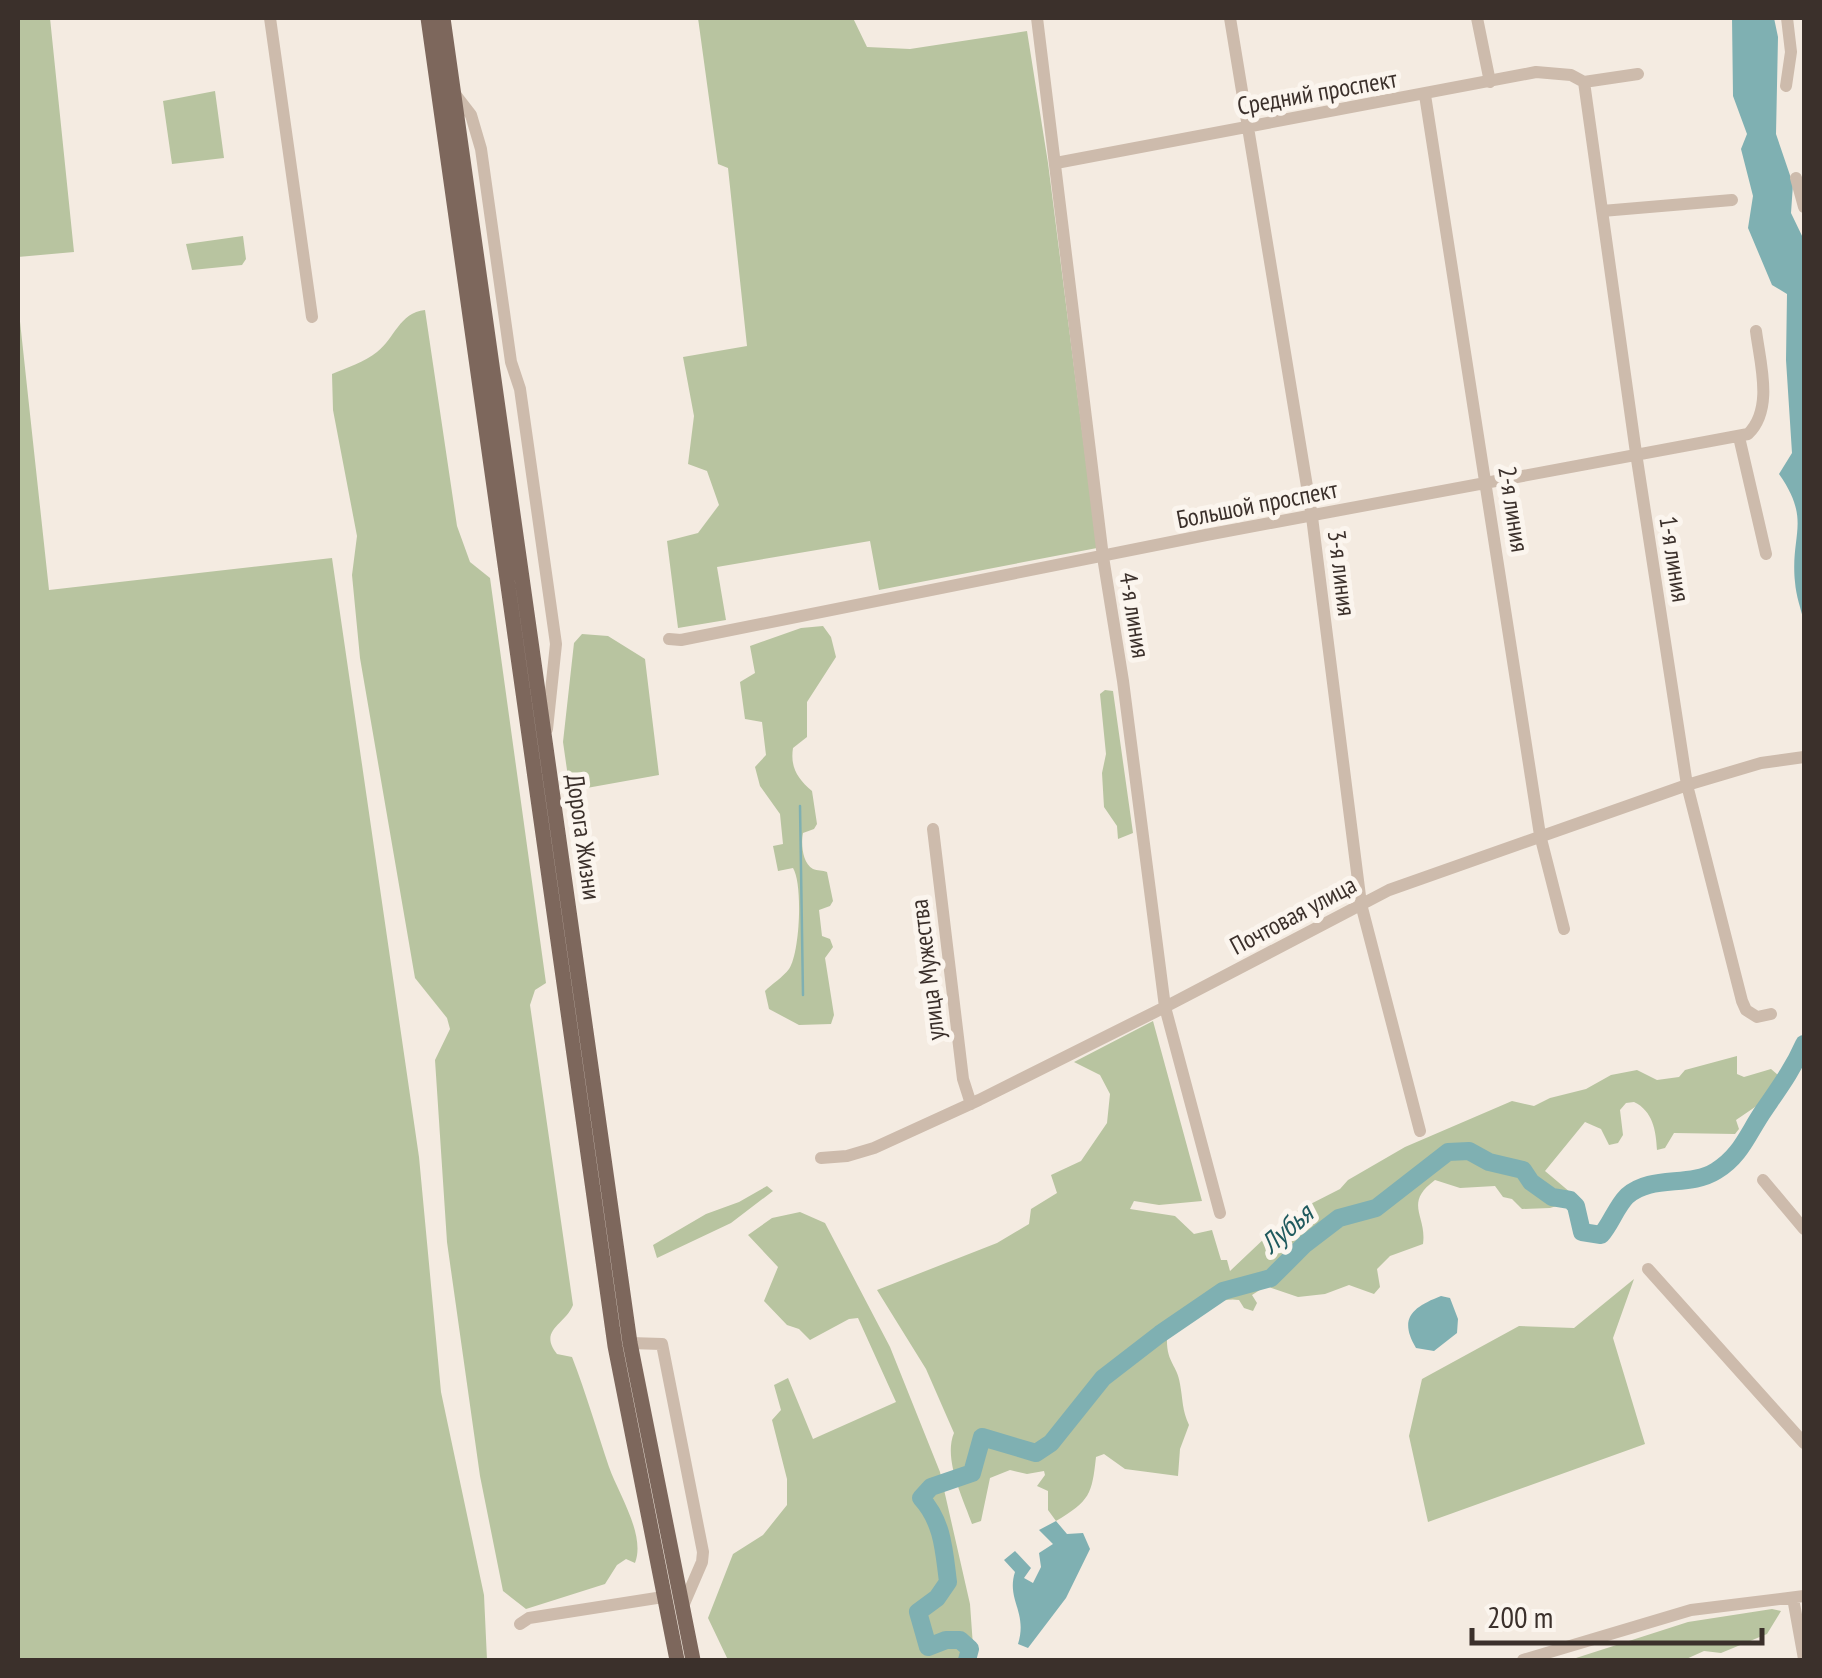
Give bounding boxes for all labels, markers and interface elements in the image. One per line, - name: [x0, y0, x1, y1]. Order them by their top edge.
- street label: Средний проспект: [1235, 62, 1399, 122]
- street label: 2-я линия: [1491, 464, 1537, 554]
- street label: Большой проспект: [1174, 473, 1340, 535]
- street label: 1-я линия: [1652, 514, 1698, 604]
- street label: 3-я линия: [1321, 528, 1363, 618]
- street label: 4-я линия: [1112, 570, 1158, 660]
- street label: Дорога Жизни: [559, 772, 609, 902]
- street label: Почтовая улица: [1224, 868, 1362, 962]
- street label: улица Мужества: [902, 898, 952, 1042]
- water label: Лубья: [1251, 1194, 1322, 1262]
- scale bar: [1472, 1583, 1762, 1645]
- text: 200 m: [1487, 1597, 1553, 1636]

